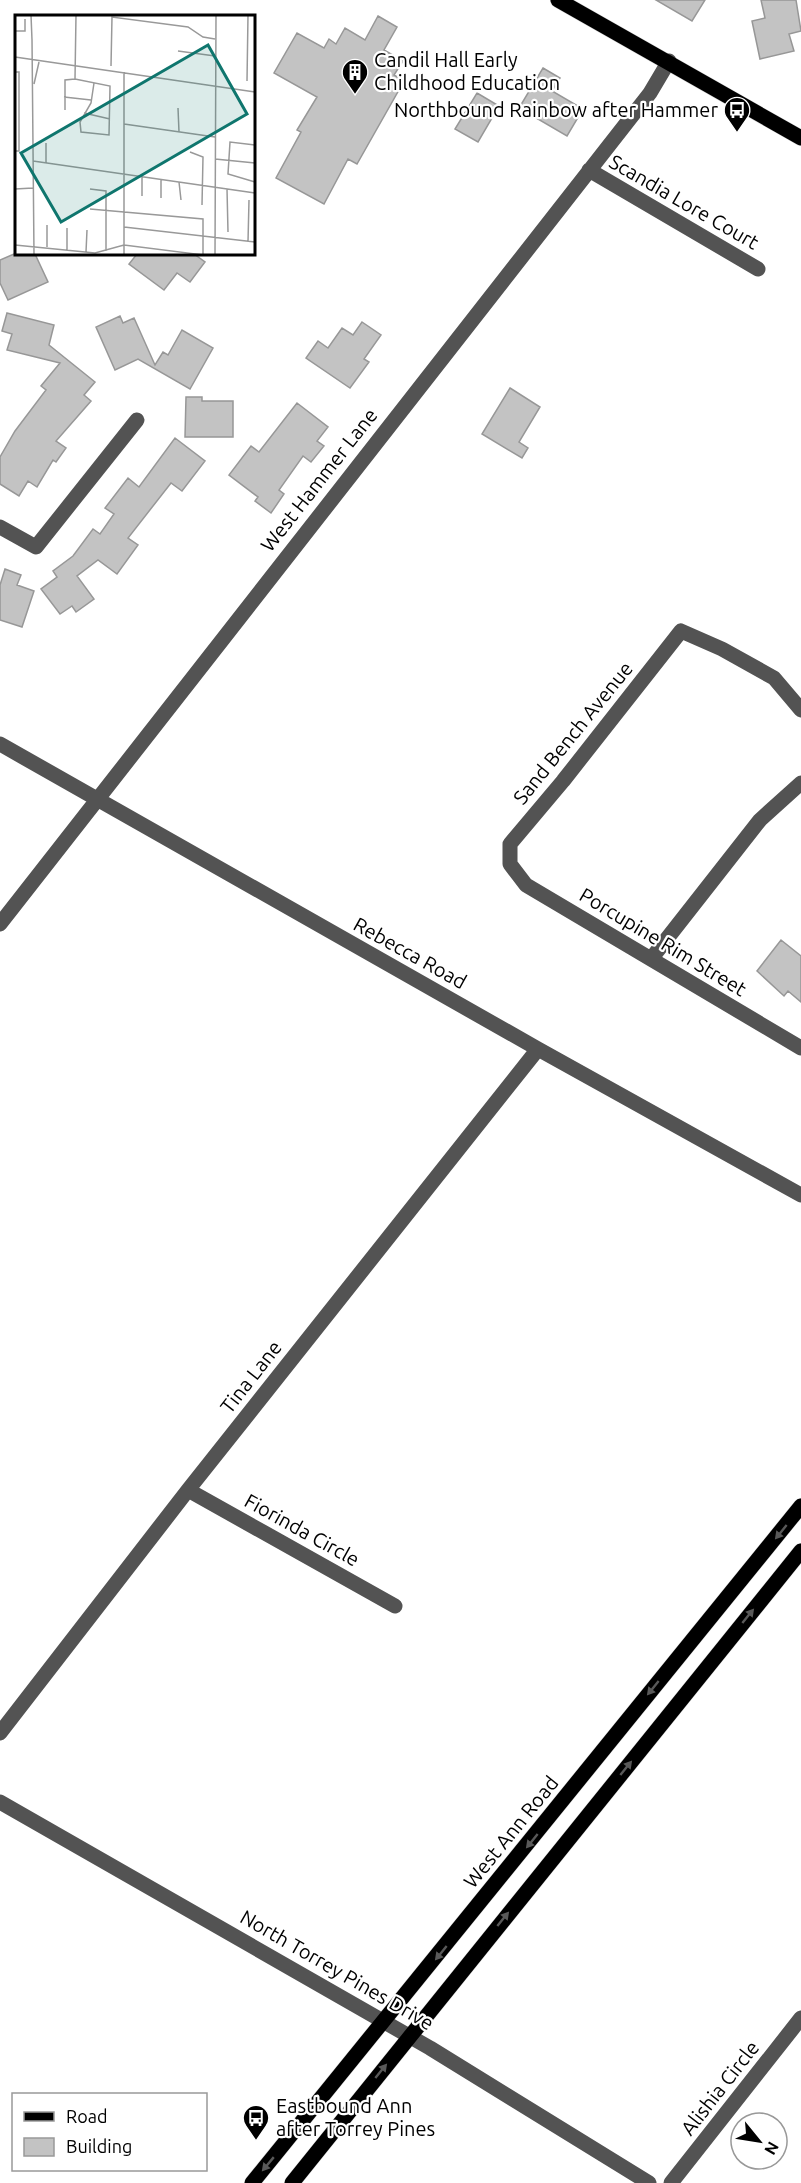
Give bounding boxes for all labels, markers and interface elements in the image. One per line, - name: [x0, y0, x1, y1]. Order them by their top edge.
- inset map: [15, 15, 255, 255]
- place label: Candil Hall Early Childhood Education: [374, 48, 560, 94]
- building icon: Candil Hall Early Childhood Education: [340, 57, 370, 95]
- bus stop icon: Northbound Rainbow after Hammer: [722, 95, 752, 133]
- place label: Northbound Rainbow after Hammer: [394, 98, 718, 121]
- street label: Scandia Lore Court: [605, 149, 763, 254]
- street label: West Hammer Lane: [256, 404, 382, 556]
- street label: Sand Bench Avenue: [508, 657, 637, 808]
- street label: Porcupine Rim Street: [576, 883, 751, 1001]
- street label: Rebecca Road: [350, 912, 471, 993]
- street label: Tina Lane: [215, 1336, 286, 1418]
- street label: Fiorinda Circle: [241, 1489, 364, 1571]
- one-way arrow: [775, 1524, 787, 1539]
- one-way arrow: [741, 1609, 754, 1624]
- one-way arrow: [648, 1681, 660, 1696]
- one-way arrow: [619, 1760, 631, 1775]
- street label: West Ann Road: [459, 1771, 563, 1892]
- one-way arrow: [525, 1833, 538, 1849]
- street label: North Torrey Pines Drive: [236, 1905, 438, 2034]
- one-way arrow: [497, 1912, 509, 1927]
- one-way arrow: [435, 1945, 448, 1960]
- street label: Alishia Circle: [676, 2036, 764, 2139]
- one-way arrow: [375, 2064, 387, 2079]
- legend: [12, 2093, 207, 2171]
- place label: Eastbound Ann after Torrey Pines: [276, 2094, 435, 2140]
- bus stop icon: Eastbound Ann after Torrey Pines: [241, 2103, 271, 2141]
- text: Road: [66, 2106, 108, 2126]
- north arrow: [729, 2111, 789, 2171]
- text: Building: [66, 2136, 132, 2156]
- text: N: [761, 2139, 783, 2158]
- one-way arrow: [261, 2156, 274, 2172]

